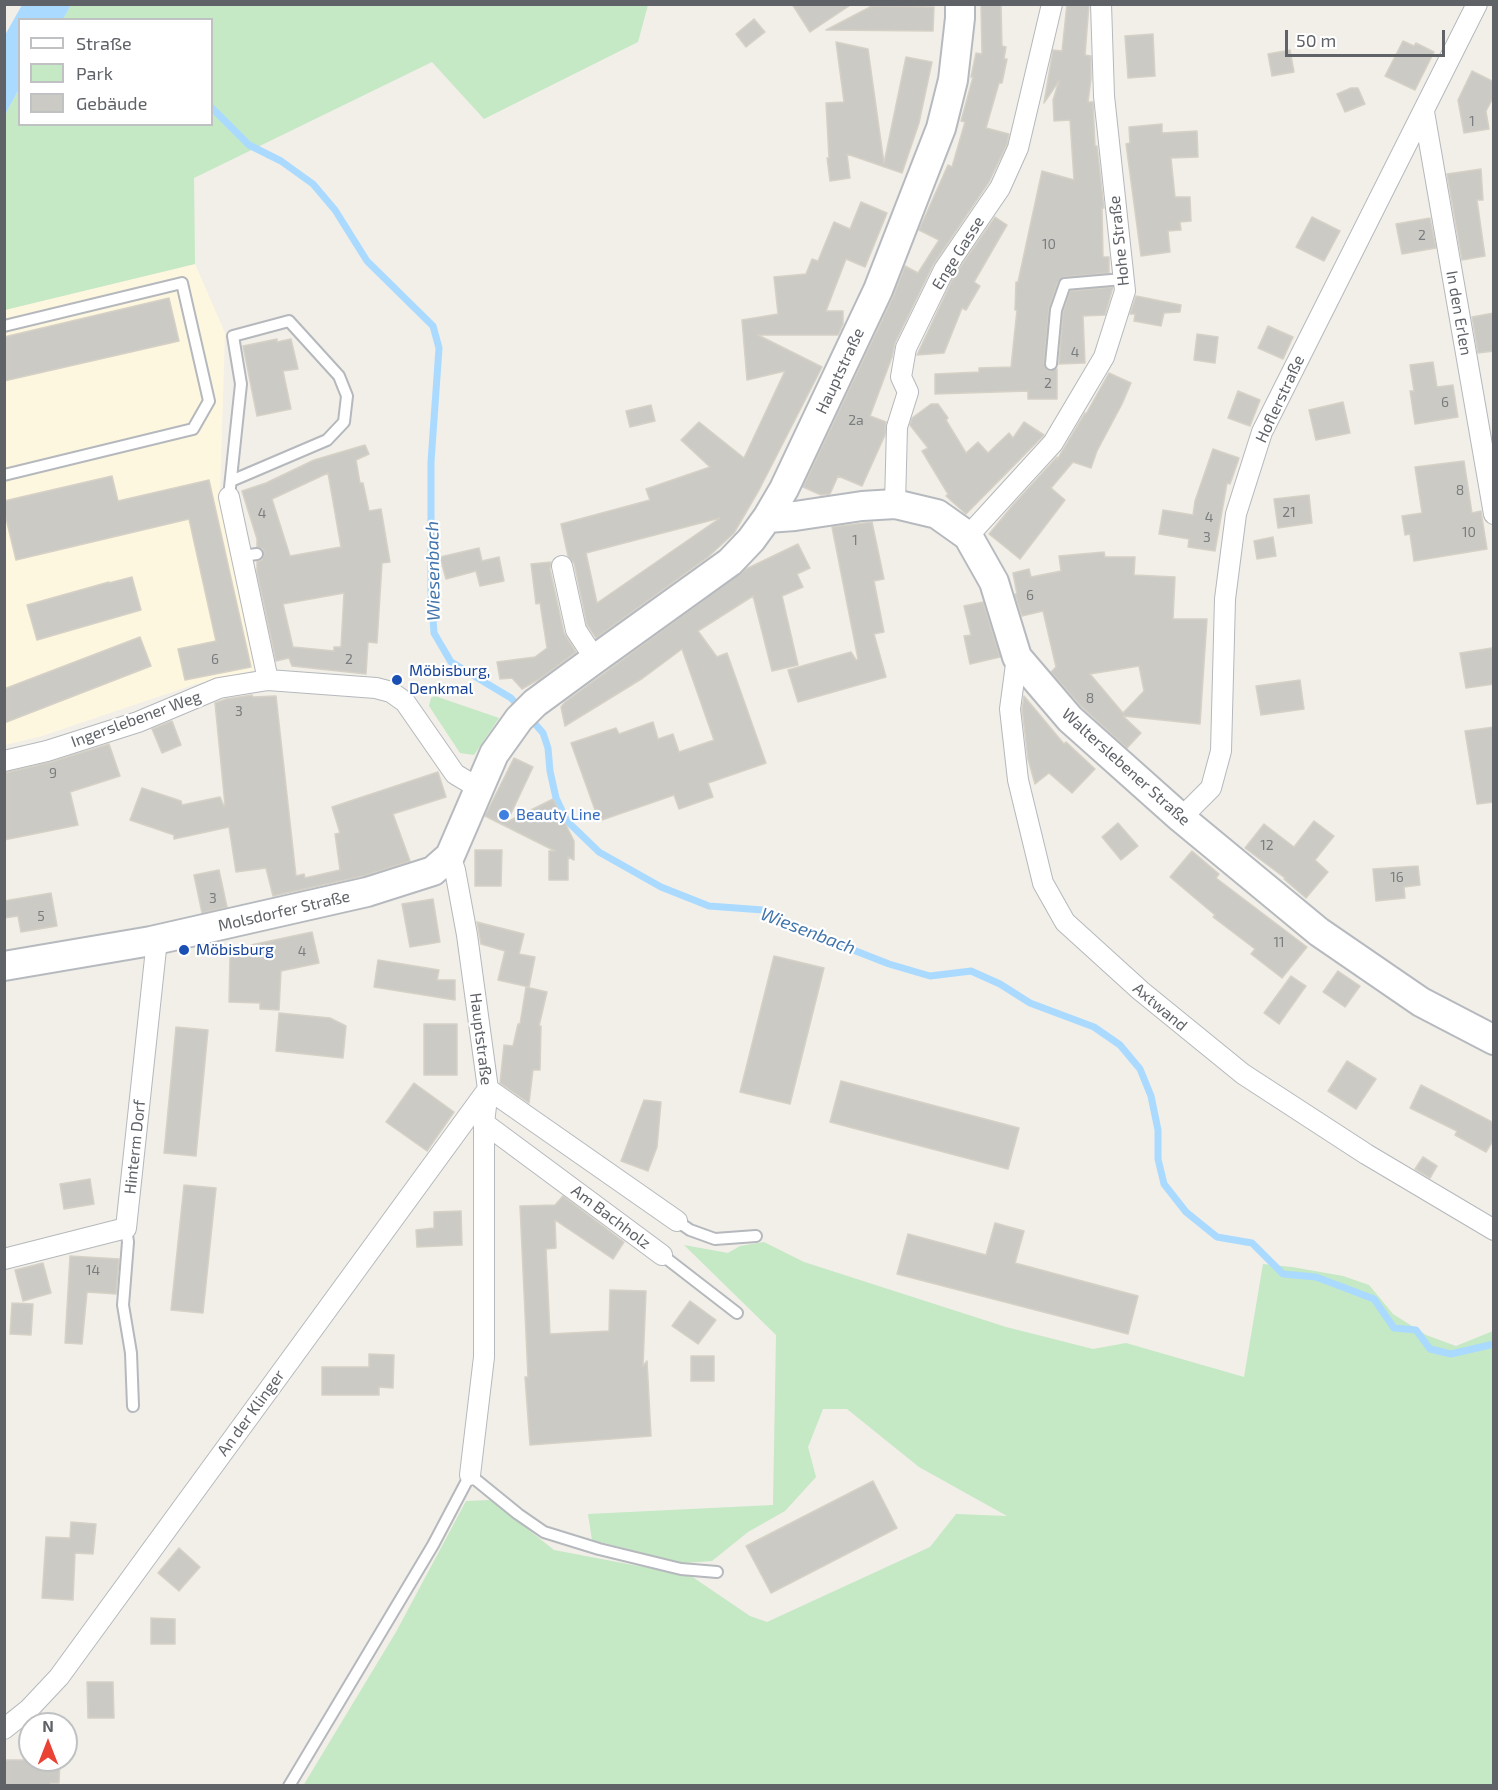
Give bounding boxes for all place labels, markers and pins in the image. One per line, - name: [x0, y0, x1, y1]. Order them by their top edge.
- place label: Möbisburg, Denkmal: [409, 661, 491, 699]
- marker: Möbisburg, Denkmal: [390, 673, 404, 687]
- place label: Beauty Line: [516, 805, 601, 825]
- marker: Beauty Line: [497, 808, 511, 822]
- place label: Möbisburg: [196, 940, 274, 960]
- marker: Möbisburg: [177, 943, 191, 957]

